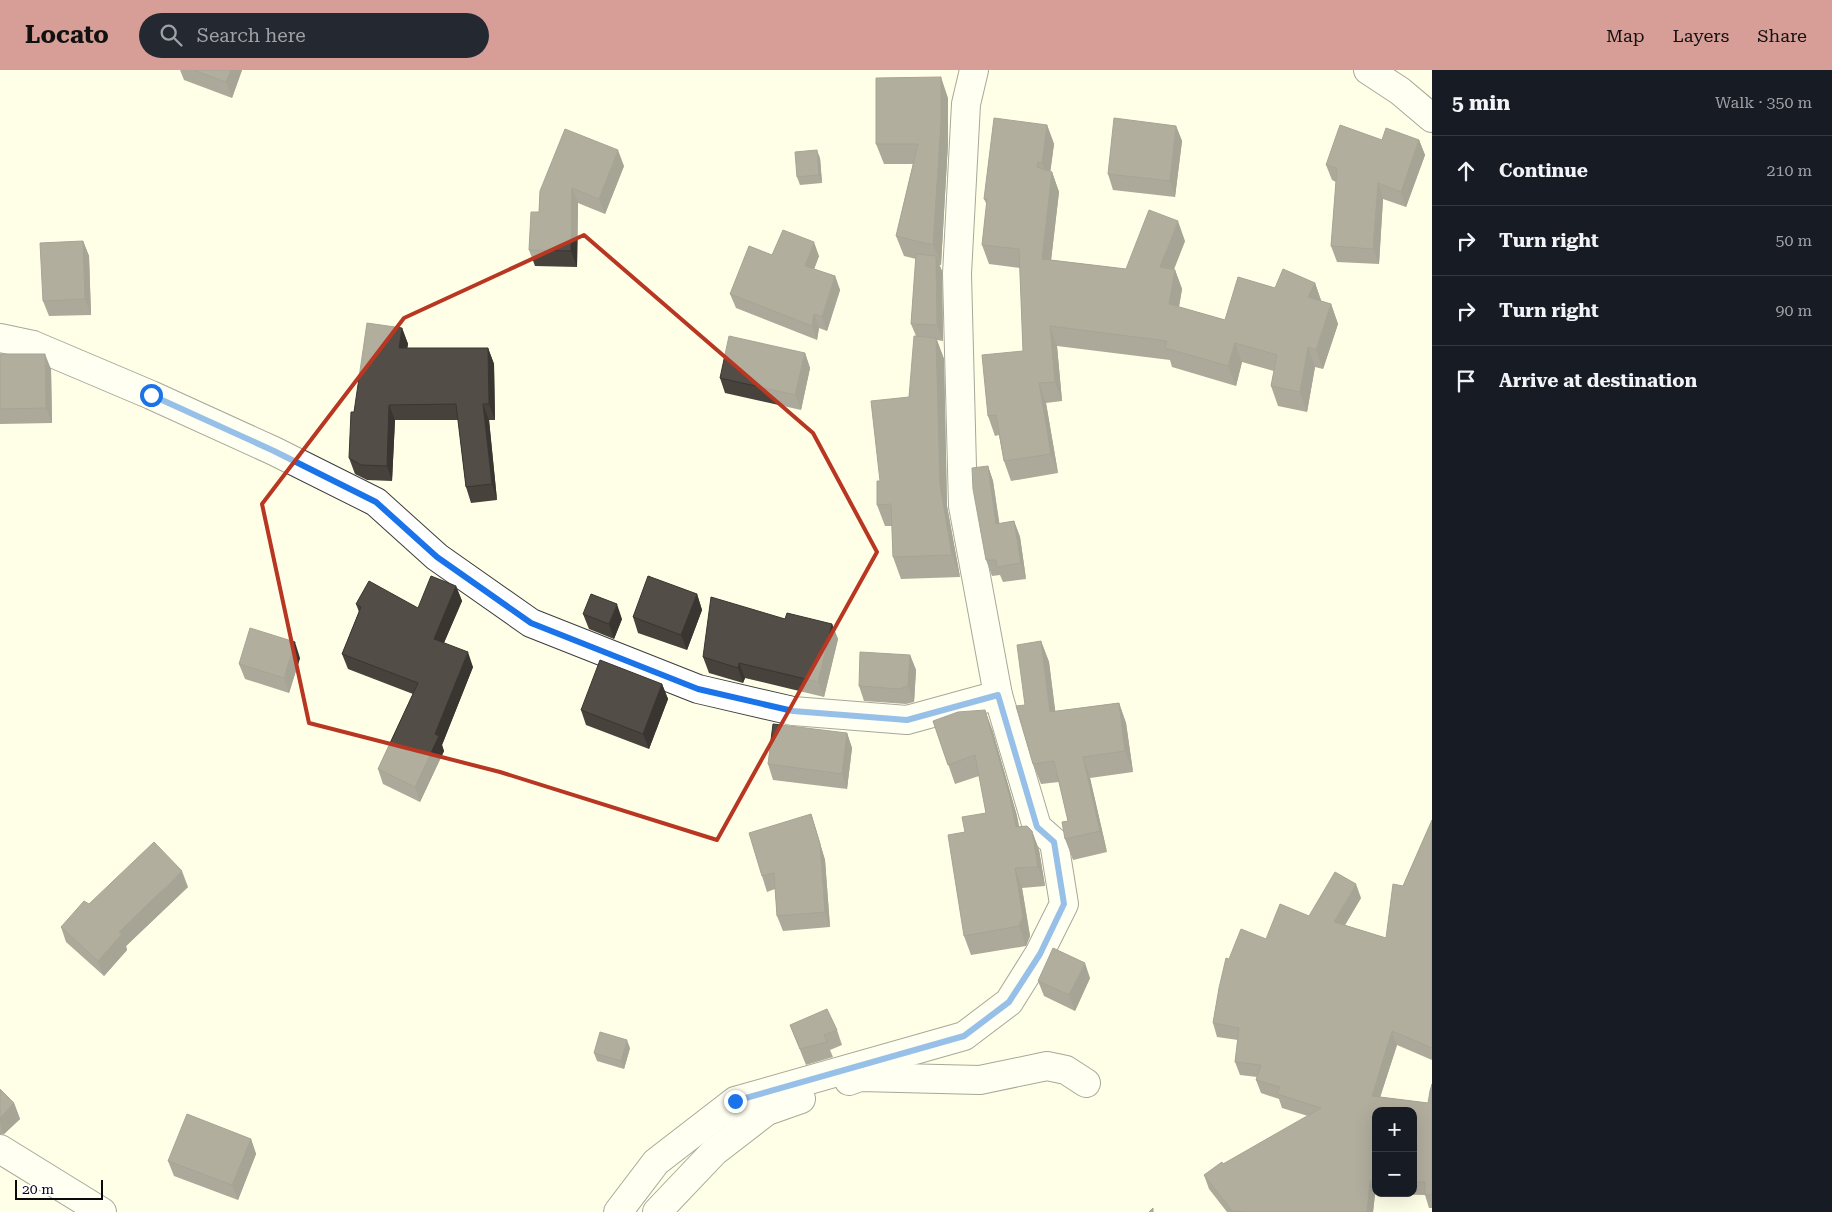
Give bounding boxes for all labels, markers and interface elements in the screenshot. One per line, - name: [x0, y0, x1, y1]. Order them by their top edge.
- search box: [139, 13, 489, 58]
- text: Locato: [25, 21, 109, 49]
- icon: search: [157, 21, 185, 49]
- text: Search here: [197, 24, 306, 47]
- text: Map: [1606, 25, 1645, 46]
- text: Layers: [1673, 25, 1729, 46]
- text: Share: [1757, 25, 1807, 46]
- text: 5 min: [1452, 91, 1510, 115]
- text: Walk · 350 m: [1715, 93, 1812, 112]
- icon: ahead: [1452, 157, 1480, 185]
- text: Continue: [1499, 159, 1588, 182]
- text: 210 m: [1766, 161, 1812, 180]
- icon: right: [1452, 227, 1480, 255]
- text: Turn right: [1499, 229, 1599, 252]
- text: 50 m: [1775, 231, 1812, 250]
- icon: right: [1452, 297, 1480, 325]
- text: Turn right: [1499, 299, 1599, 322]
- text: 90 m: [1775, 301, 1812, 320]
- icon: arrive: [1452, 367, 1480, 395]
- text: Arrive at destination: [1499, 369, 1697, 392]
- route start: [140, 384, 163, 407]
- route end: [724, 1090, 747, 1113]
- map controls: [1372, 1107, 1417, 1197]
- button: +: [1372, 1107, 1417, 1152]
- button: −: [1372, 1152, 1417, 1197]
- scale bar: [15, 1177, 102, 1200]
- text: 20 m: [22, 1181, 54, 1197]

